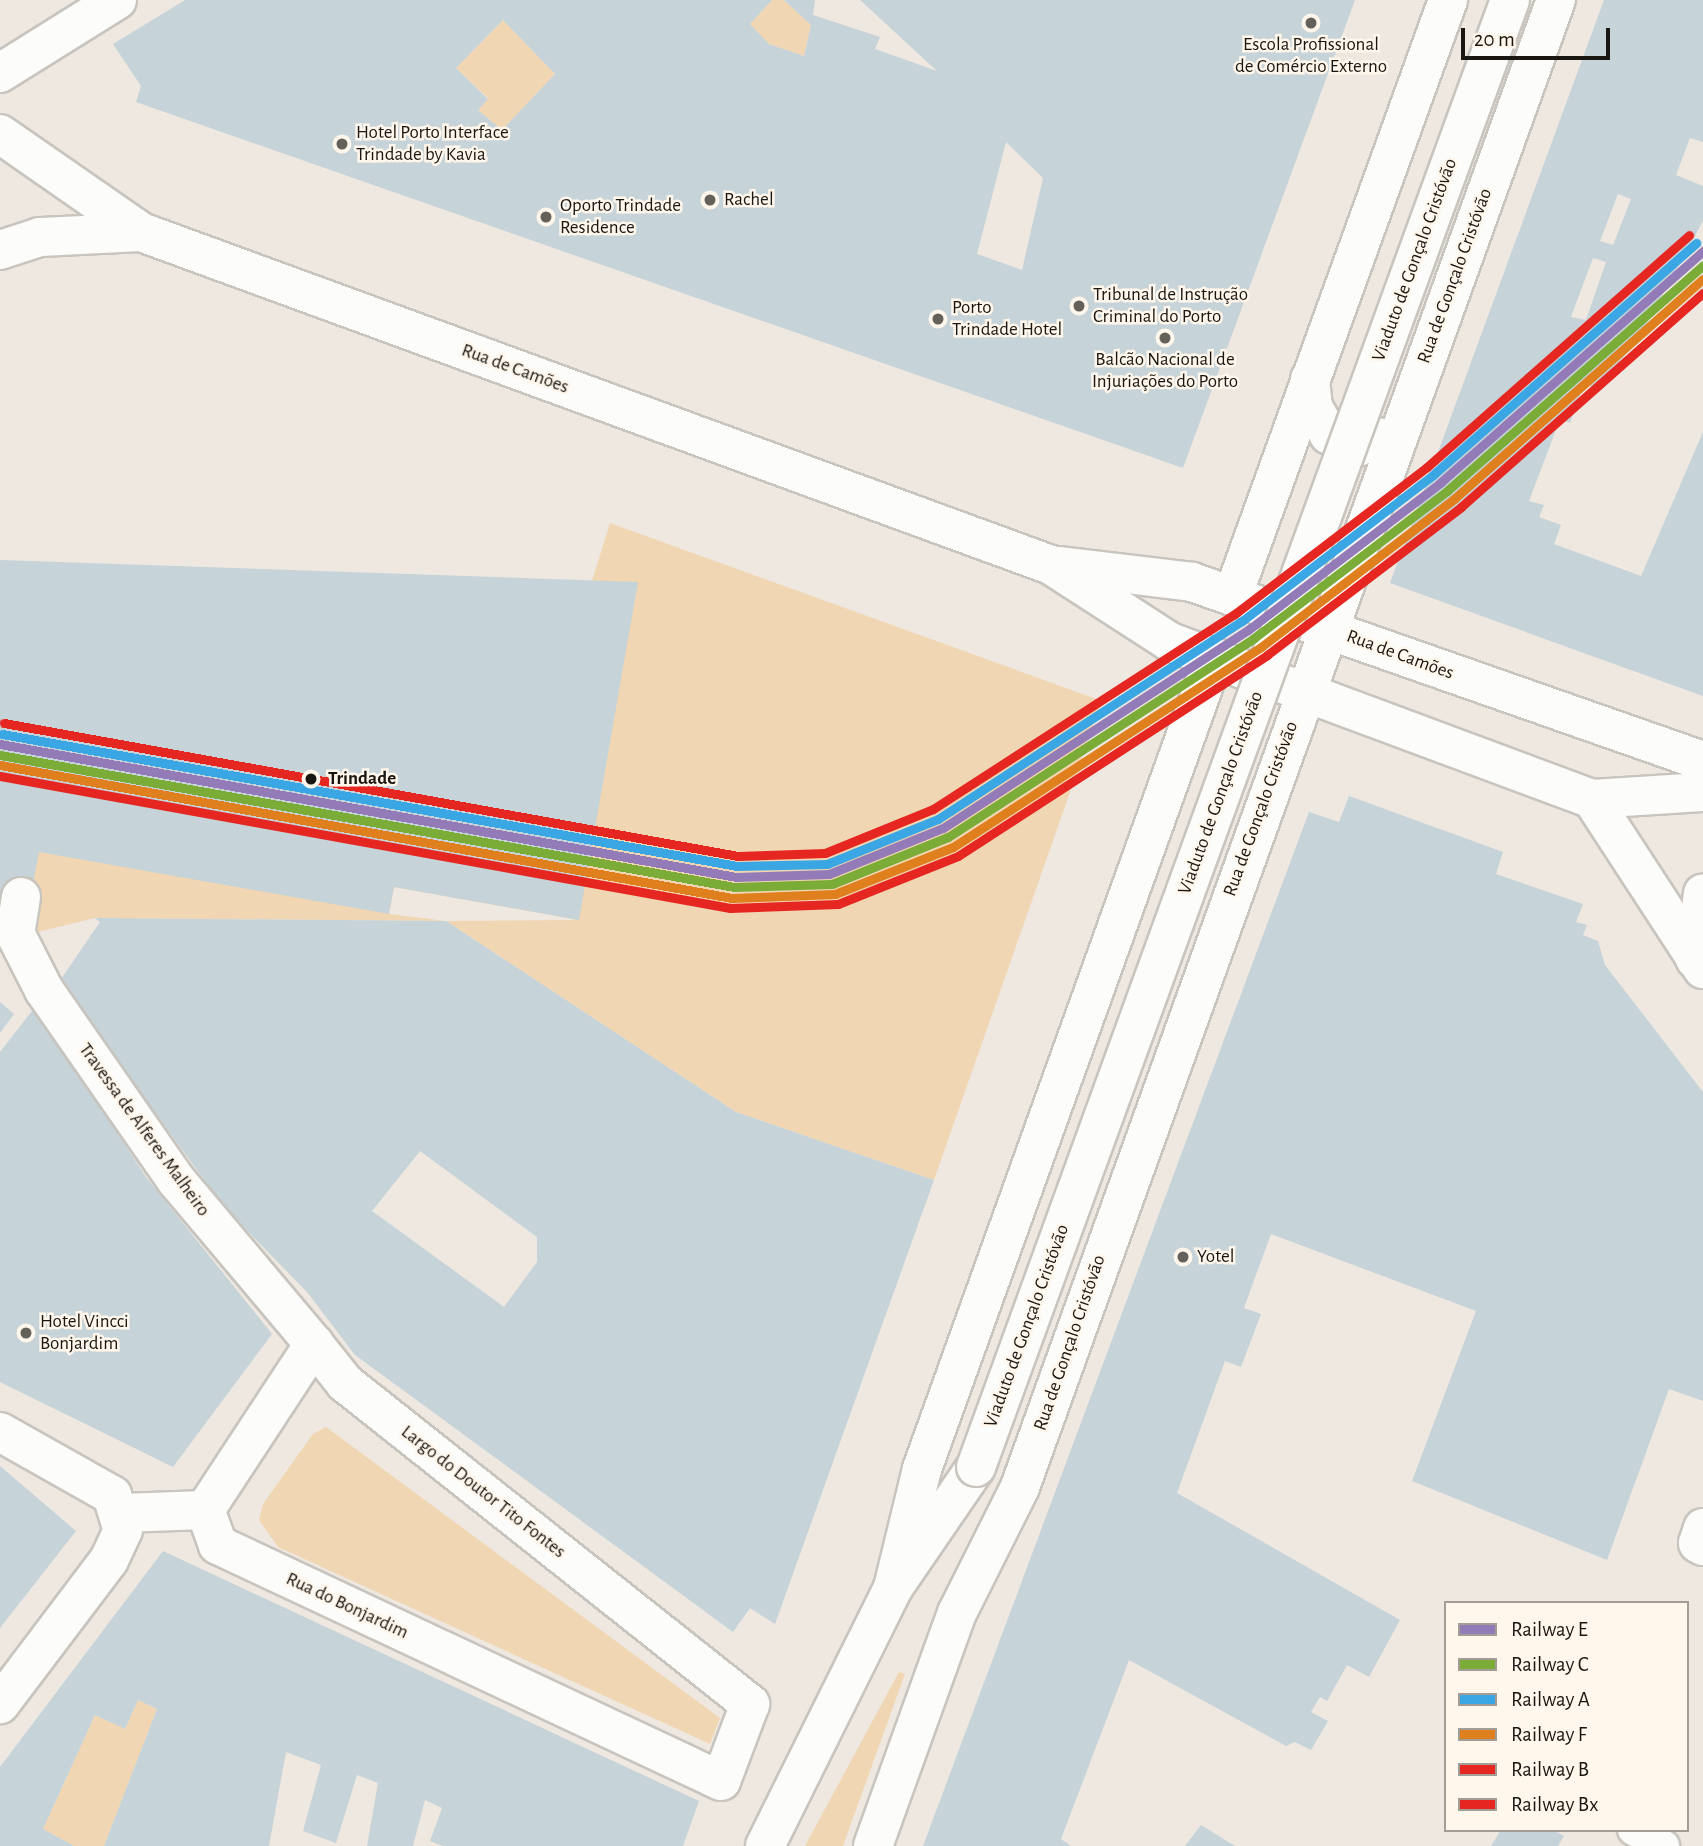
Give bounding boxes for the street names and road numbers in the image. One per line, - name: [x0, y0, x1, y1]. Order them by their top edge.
- street label: Viaduto de Gonçalo Cristóvão: [1368, 155, 1462, 365]
- street label: Rua de Gonçalo Cristóvão: [1413, 185, 1497, 367]
- street label: Rua de Camões: [458, 339, 572, 399]
- street label: Rua de Camões: [1343, 625, 1457, 685]
- street label: Viaduto de Gonçalo Cristóvão: [1174, 688, 1268, 898]
- street label: Rua de Gonçalo Cristóvão: [1219, 718, 1303, 900]
- street label: Travessa de Alferes Malheiro: [73, 1039, 215, 1221]
- street label: Viaduto de Gonçalo Cristóvão: [980, 1221, 1074, 1431]
- street label: Rua de Gonçalo Cristóvão: [1029, 1252, 1111, 1434]
- street label: Largo do Doutor Tito Fontes: [396, 1421, 570, 1563]
- street label: Rua do Bonjardim: [282, 1568, 412, 1644]

